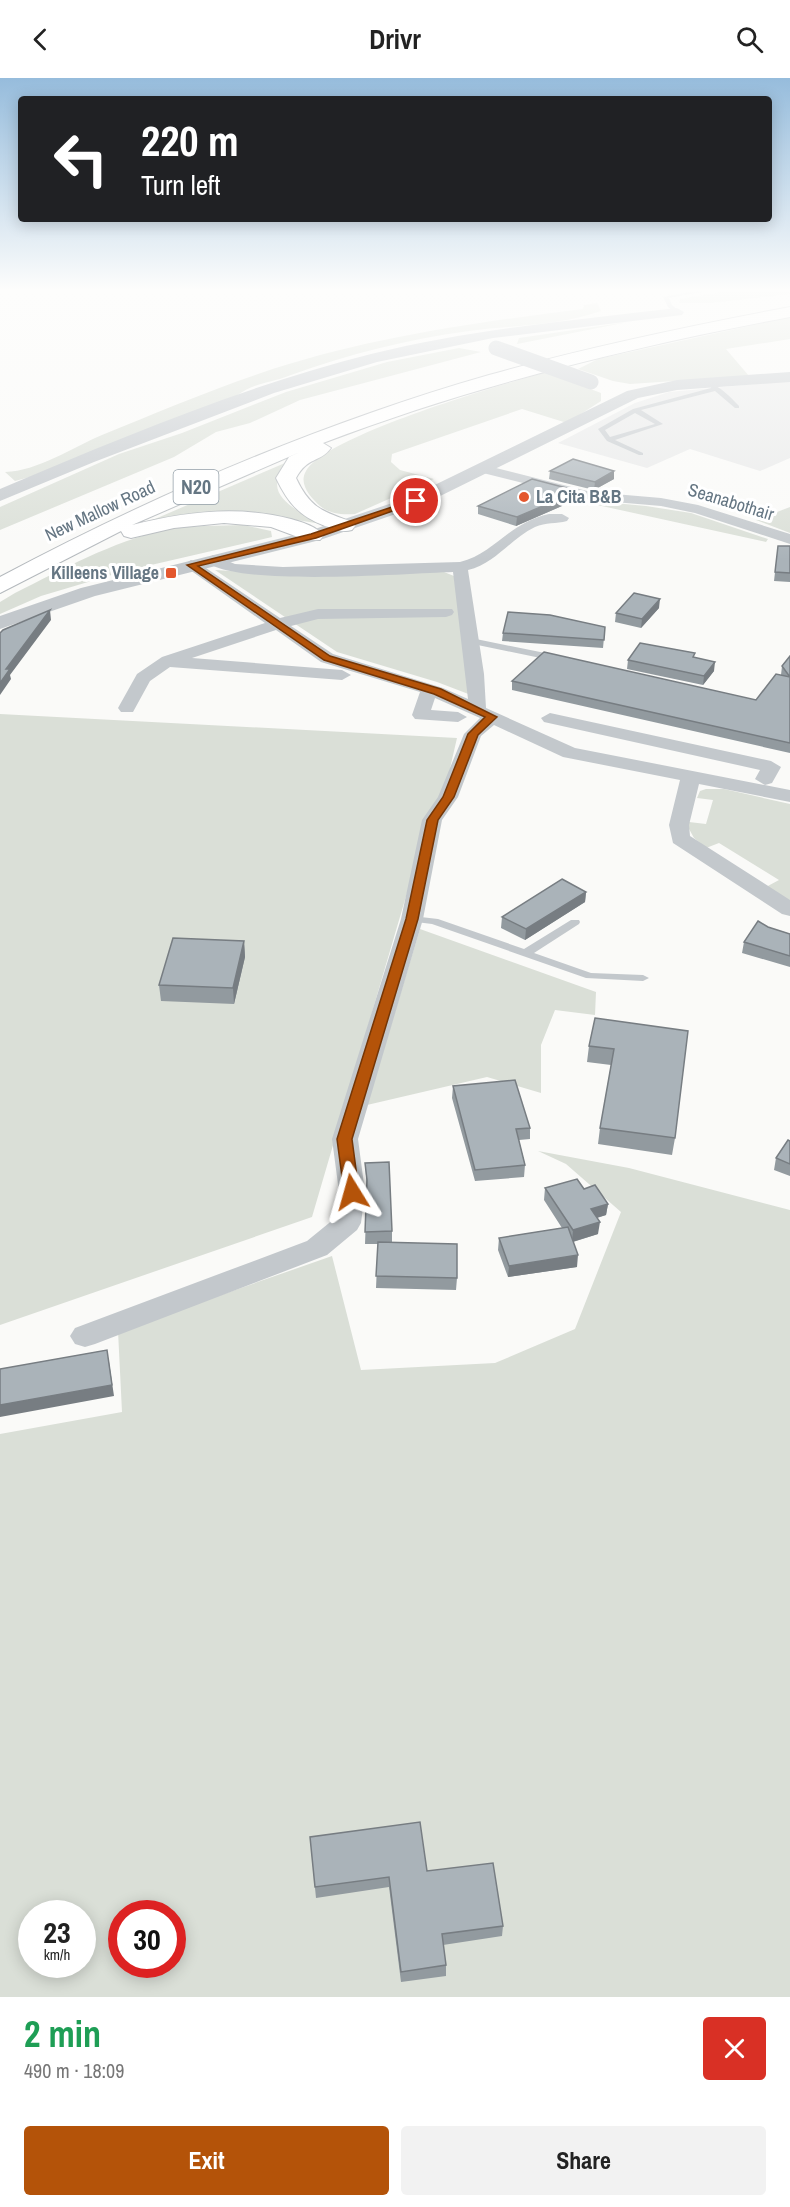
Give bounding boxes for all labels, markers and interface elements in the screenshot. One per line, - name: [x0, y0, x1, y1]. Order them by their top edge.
- text: Drivr: [369, 21, 421, 57]
- icon: back: [24, 23, 57, 56]
- icon: search: [733, 23, 766, 56]
- text: 220 m: [141, 113, 239, 169]
- icon: left: [42, 120, 120, 198]
- text: Turn left: [141, 167, 220, 203]
- road number: N20: [174, 470, 218, 504]
- street label: New Mallow Road: [41, 474, 159, 547]
- pin: [390, 475, 441, 526]
- street label: Seanabothair: [685, 477, 777, 526]
- icon: arrive: [399, 484, 432, 517]
- place label: La Cita B&B: [536, 484, 622, 509]
- marker: La Cita B&B: [517, 490, 531, 504]
- place label: Killeens Village: [51, 560, 159, 585]
- marker: Killeens Village: [164, 566, 178, 580]
- position arrow: [320, 1160, 384, 1224]
- speed limit sign: 30: [108, 1900, 186, 1978]
- text: 23: [43, 1912, 71, 1952]
- text: km/h: [44, 1944, 70, 1965]
- text: 2 min: [24, 2010, 101, 2058]
- button: close: [703, 2017, 766, 2080]
- text: 490 m · 18:09: [24, 2057, 124, 2084]
- button: Exit: [24, 2126, 389, 2195]
- button: Share: [401, 2126, 766, 2195]

